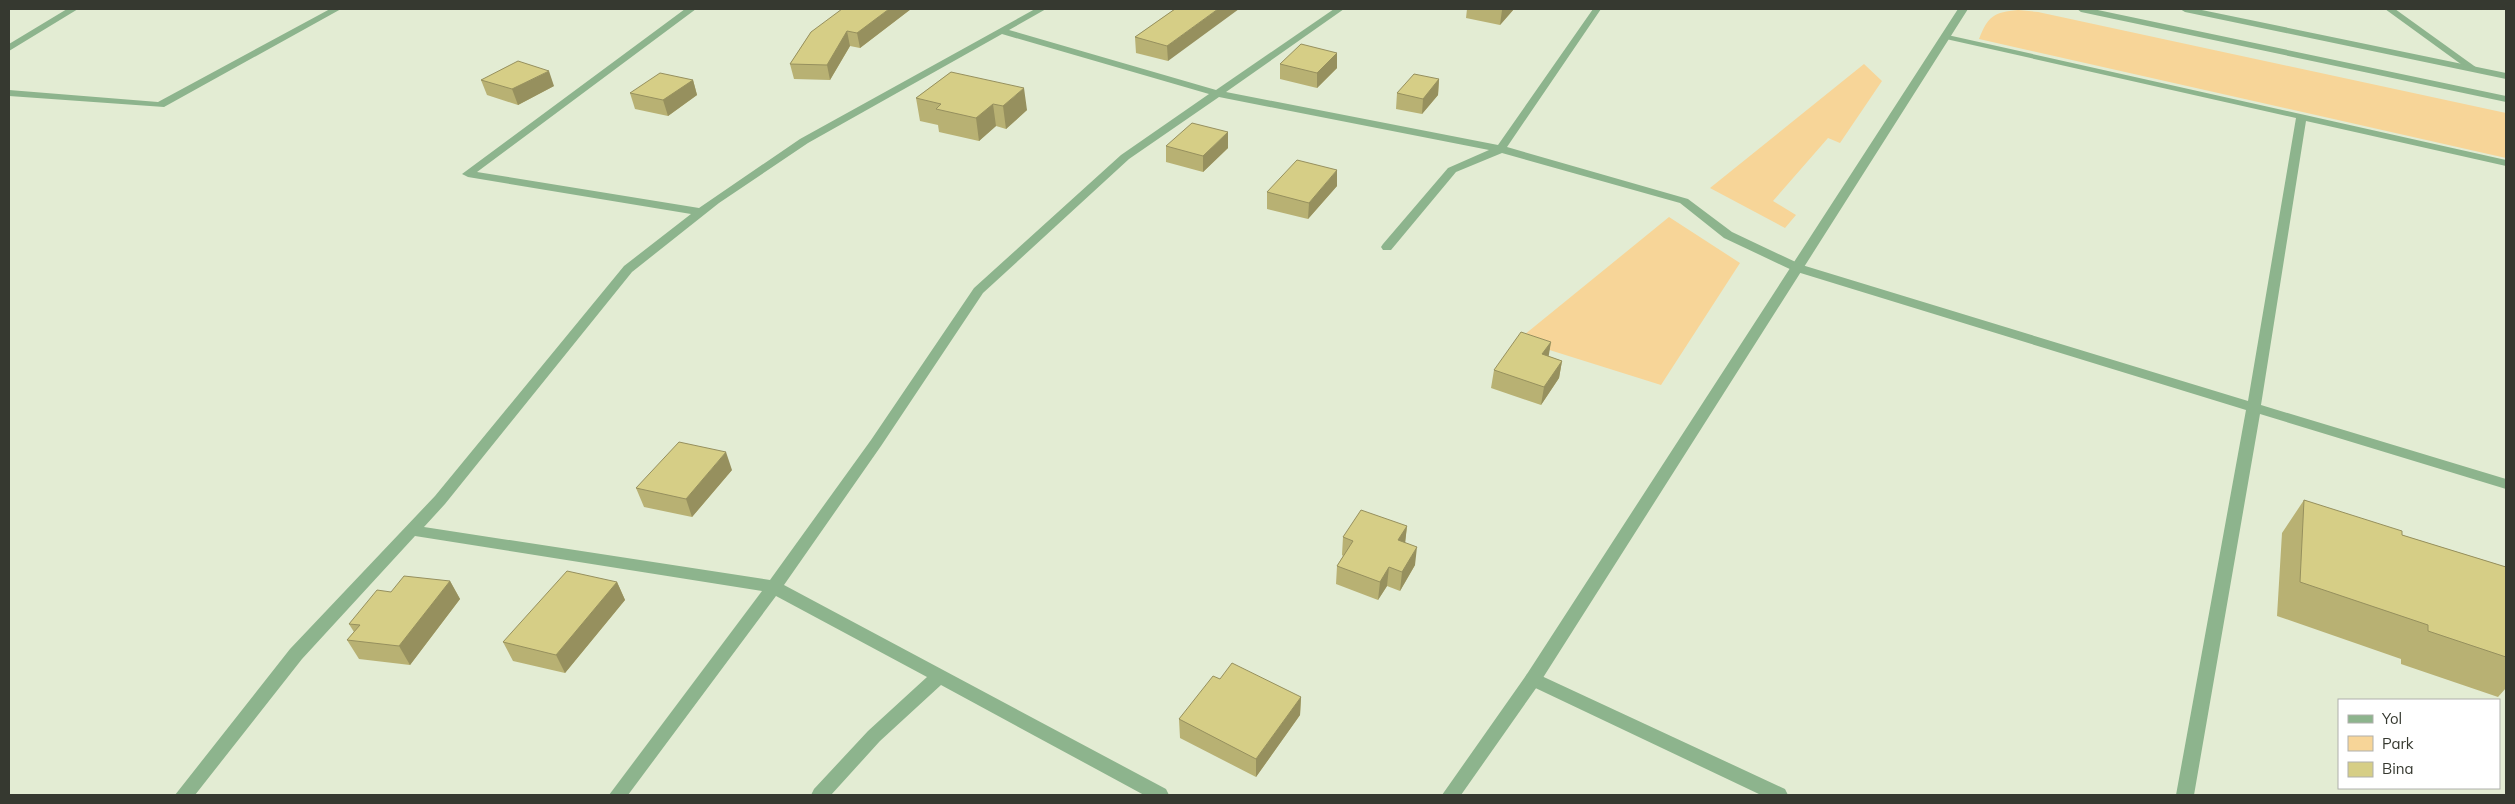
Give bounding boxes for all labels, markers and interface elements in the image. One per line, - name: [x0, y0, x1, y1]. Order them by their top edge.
- legend: [2338, 699, 2500, 789]
- text: Yol: [2381, 709, 2402, 728]
- text: Park: [2382, 734, 2414, 753]
- text: Bina: [2382, 759, 2414, 778]

